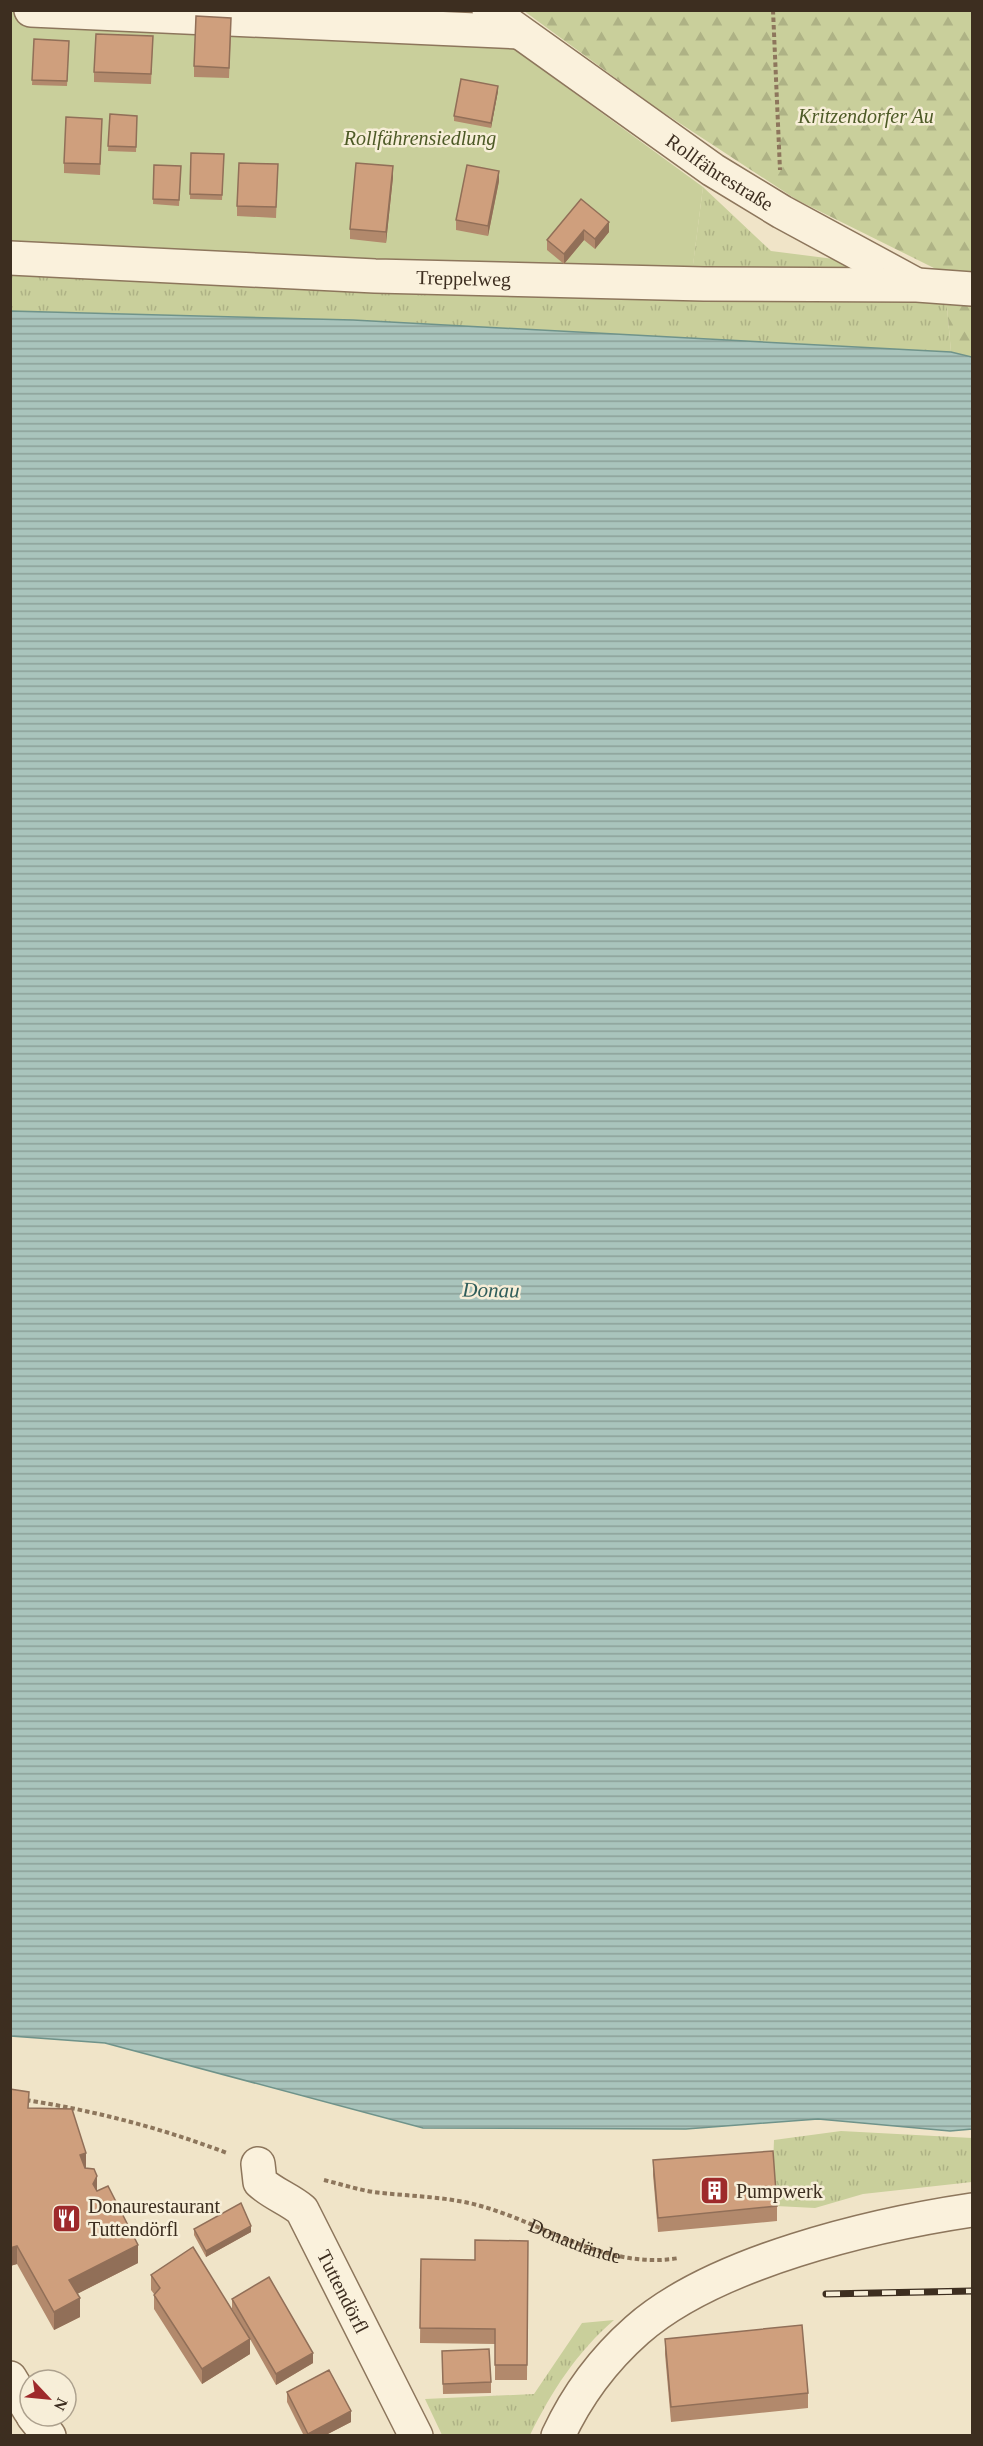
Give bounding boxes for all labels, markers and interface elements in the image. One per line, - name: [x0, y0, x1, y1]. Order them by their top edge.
- park label: Kritzendorfer Au: [797, 105, 934, 128]
- park label: Rollfährensiedlung: [343, 127, 496, 150]
- street label: Rollfährestraße: [662, 129, 777, 215]
- street label: Treppelweg: [416, 266, 511, 291]
- water label: Donau: [461, 1277, 520, 1302]
- building icon: Pumpwerk: [699, 2175, 731, 2207]
- place label: Pumpwerk: [736, 2180, 823, 2203]
- place label: Donaurestaurant Tuttendörfl: [88, 2195, 221, 2240]
- restaurant icon: Donaurestaurant Tuttendörfl: [51, 2202, 83, 2234]
- street label: Donaulände: [526, 2214, 623, 2267]
- street label: Tuttendörfl: [313, 2246, 374, 2337]
- north arrow: [18, 2368, 78, 2428]
- text: N: [51, 2395, 71, 2414]

